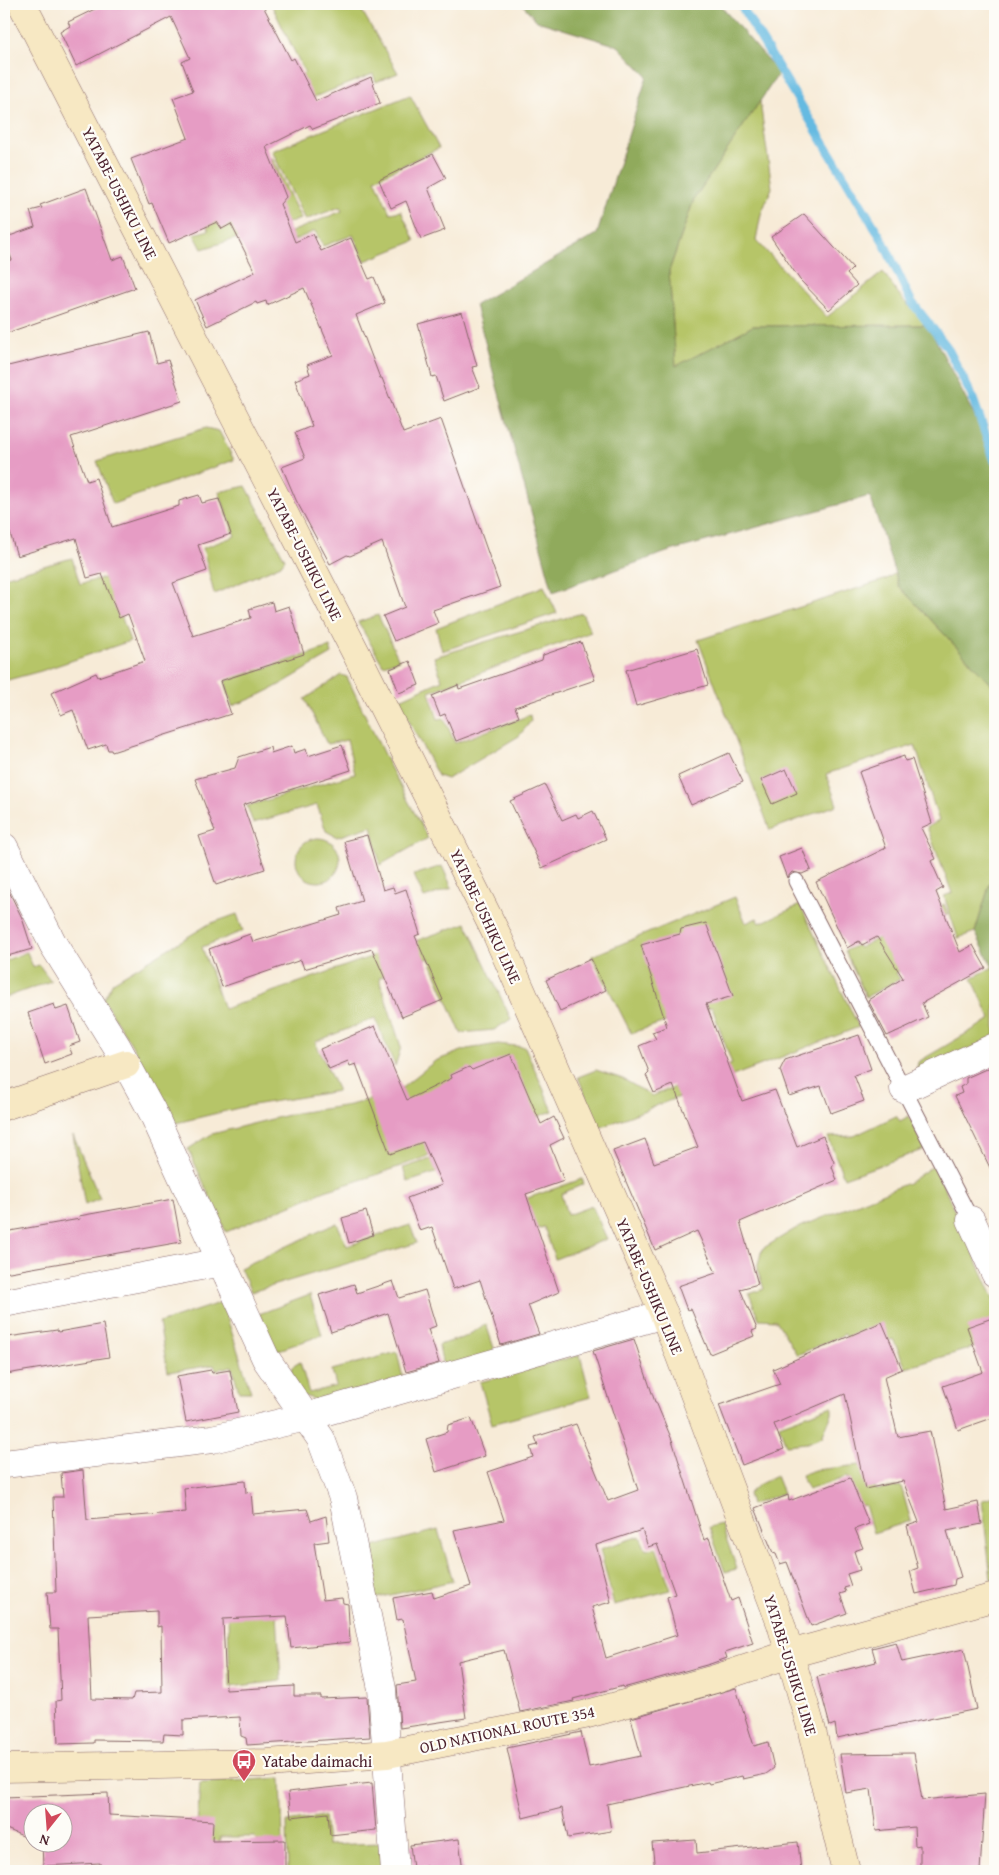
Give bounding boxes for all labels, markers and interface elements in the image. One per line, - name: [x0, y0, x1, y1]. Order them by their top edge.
- street label: YATABE-USHIKU LINE: [76, 122, 164, 264]
- street label: YATABE-USHIKU LINE: [261, 483, 349, 625]
- street label: YATABE-USHIKU LINE: [444, 845, 528, 987]
- street label: YATABE-USHIKU LINE: [610, 1214, 690, 1358]
- street label: YATABE-USHIKU LINE: [758, 1592, 824, 1738]
- street label: OLD NATIONAL ROUTE 354: [417, 1699, 597, 1759]
- bus stop icon: Yatabe daimachi: [231, 1748, 257, 1782]
- place label: Yatabe daimachi: [262, 1749, 373, 1773]
- north arrow: [22, 1802, 72, 1852]
- text: N: [36, 1829, 52, 1851]

